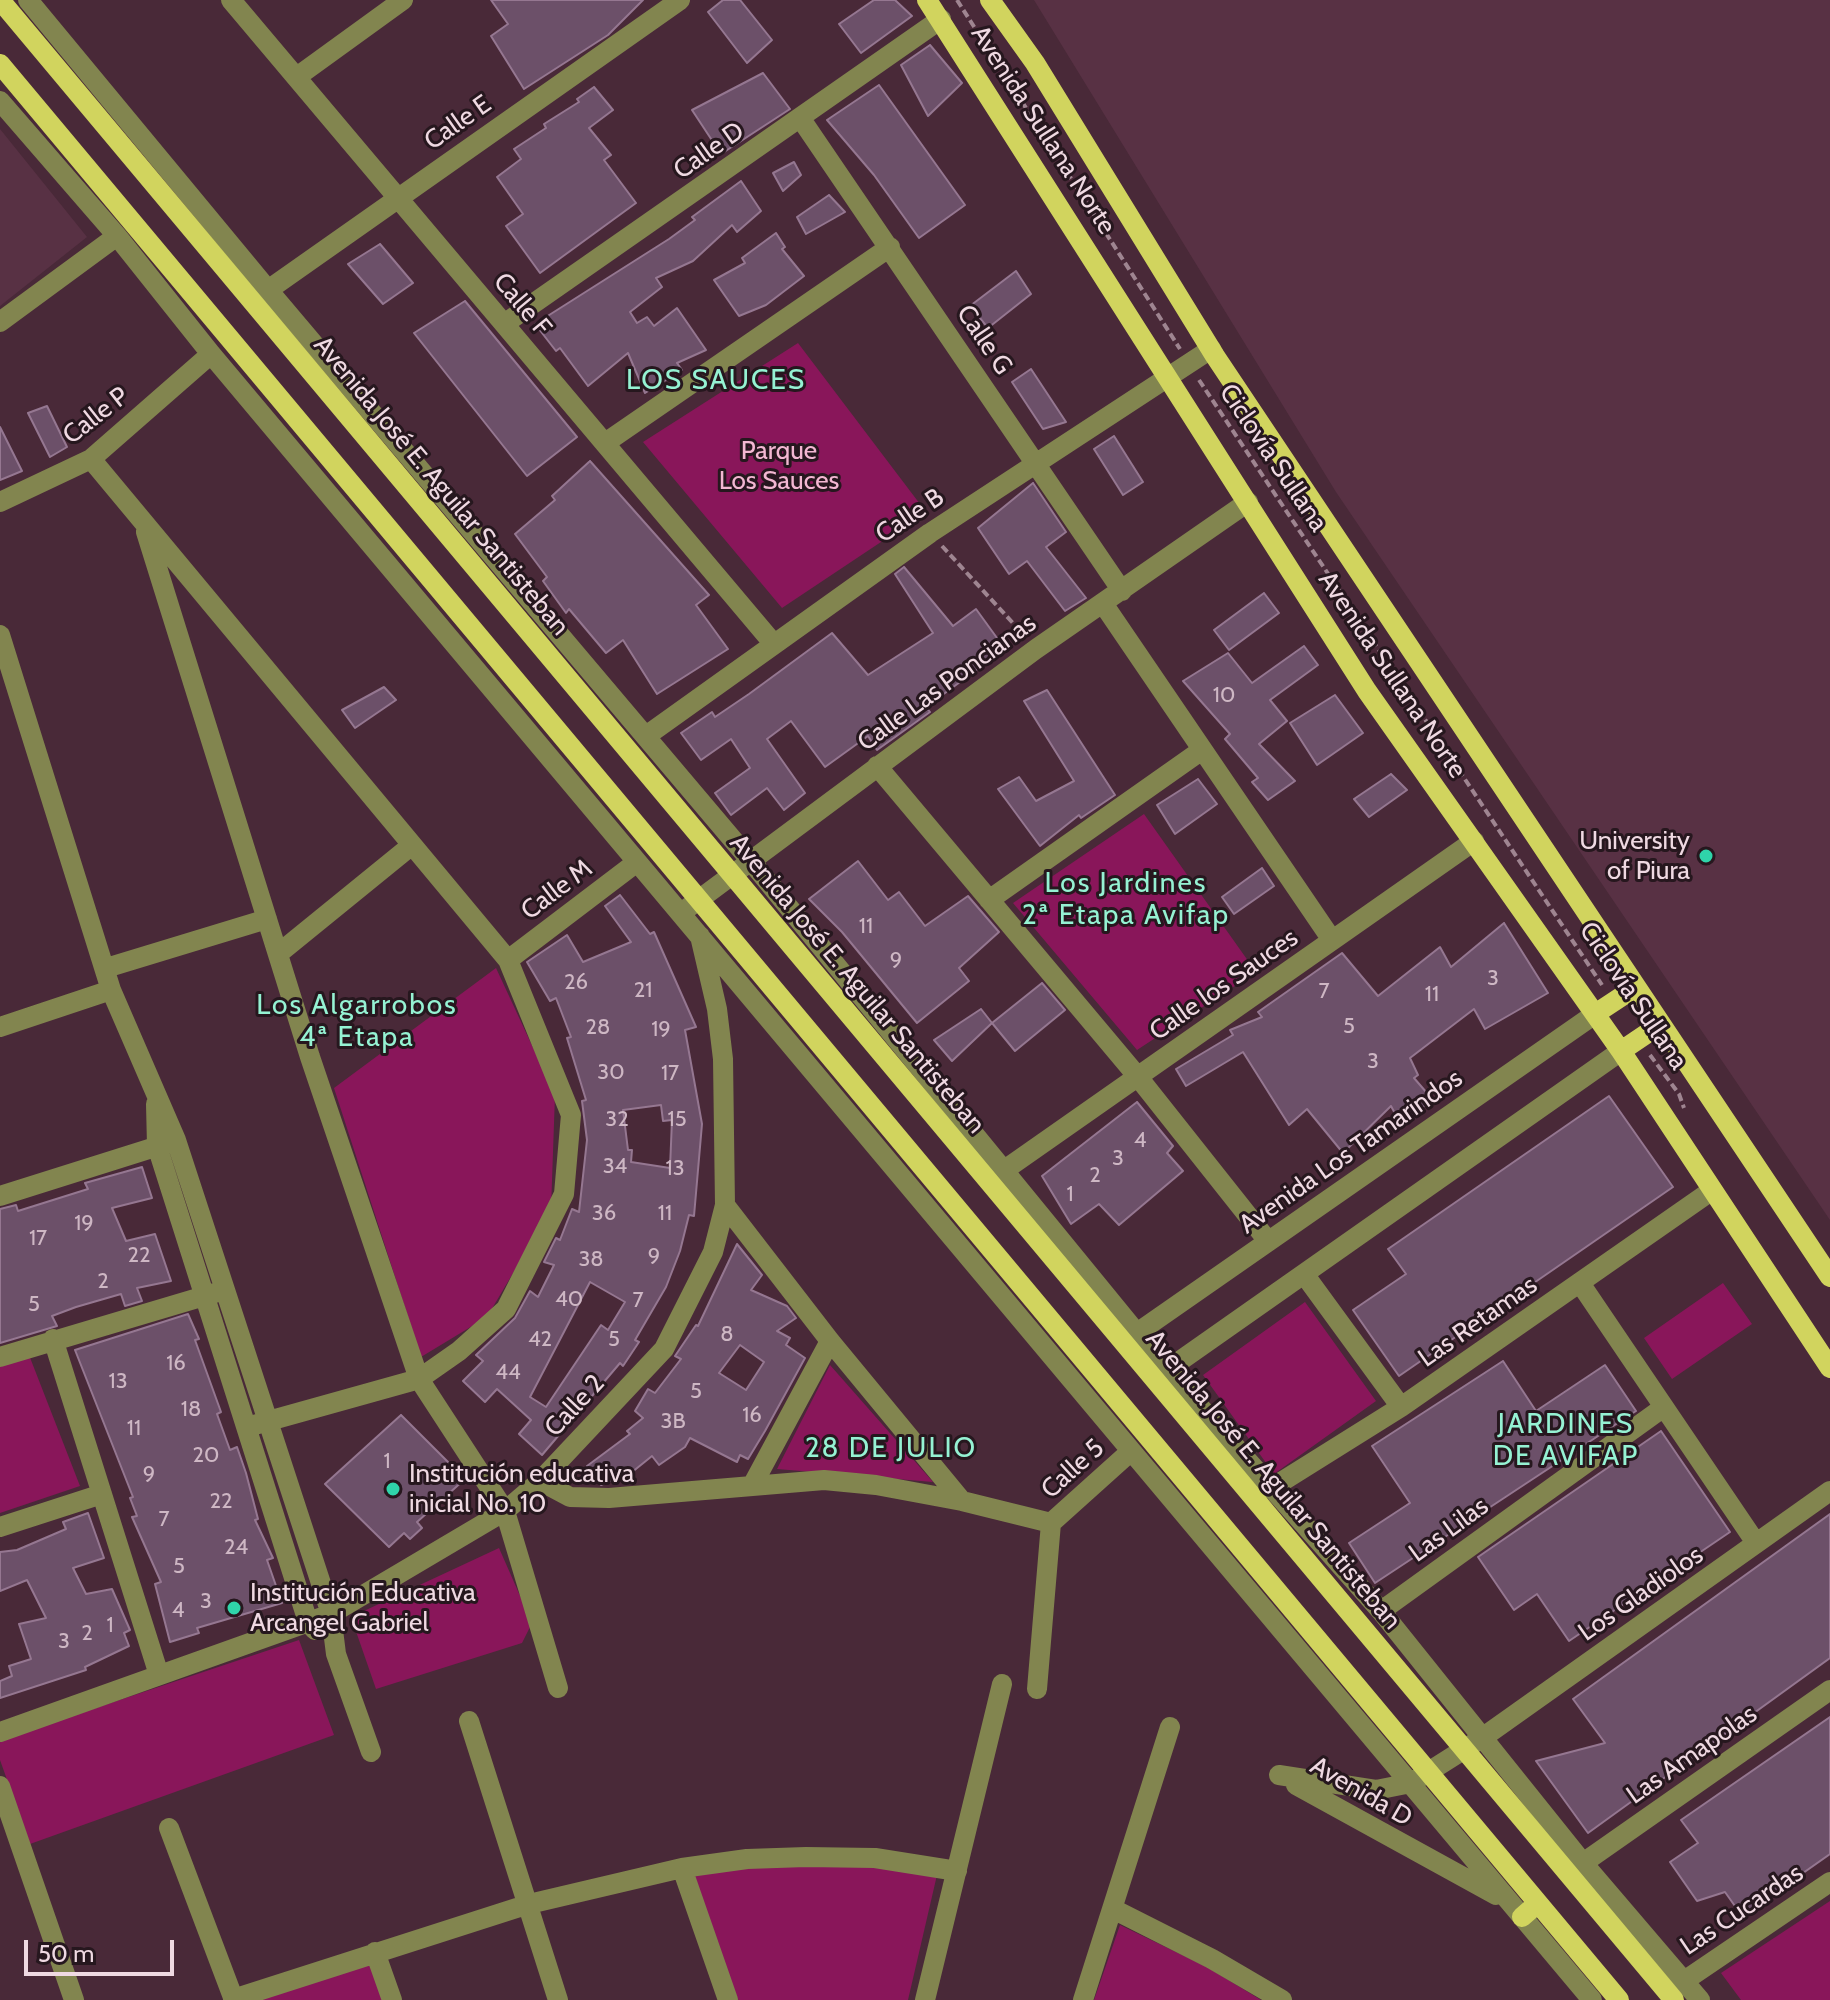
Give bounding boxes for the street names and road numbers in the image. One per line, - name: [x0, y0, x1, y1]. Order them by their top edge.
- street label: Avenida Sullana Norte: [964, 20, 1122, 240]
- street label: Calle E: [419, 89, 497, 157]
- street label: Calle D: [668, 116, 750, 186]
- street label: Calle F: [486, 267, 558, 343]
- street label: Calle G: [949, 299, 1019, 381]
- street label: Avenida José E. Aguilar Santisteban: [307, 330, 575, 642]
- street label: Ciclovía Sullana: [1212, 378, 1334, 538]
- street label: Calle P: [57, 381, 135, 451]
- street label: Calle B: [870, 482, 950, 550]
- street label: Avenida Sullana Norte: [1311, 566, 1473, 784]
- street label: Calle Las Poncianas: [852, 608, 1042, 758]
- street label: Avenida José E. Aguilar Santisteban: [723, 828, 991, 1140]
- street label: Calle M: [515, 853, 599, 927]
- street label: Ciclovía Sullana: [1572, 916, 1694, 1076]
- street label: Calle los Sauces: [1144, 922, 1304, 1048]
- street label: Avenida Los Tamarindos: [1233, 1063, 1469, 1241]
- street label: Las Retamas: [1413, 1270, 1543, 1374]
- street label: Avenida José E. Aguilar Santisteban: [1139, 1324, 1407, 1636]
- street label: Calle 2: [539, 1369, 611, 1443]
- street label: Calle 5: [1035, 1433, 1111, 1505]
- street label: Las Lilas: [1403, 1491, 1495, 1569]
- street label: Los Gladiolos: [1573, 1540, 1709, 1648]
- street label: Las Amapolas: [1621, 1699, 1763, 1811]
- street label: Avenida D: [1304, 1750, 1418, 1834]
- street label: Las Cucardas: [1675, 1858, 1809, 1962]

